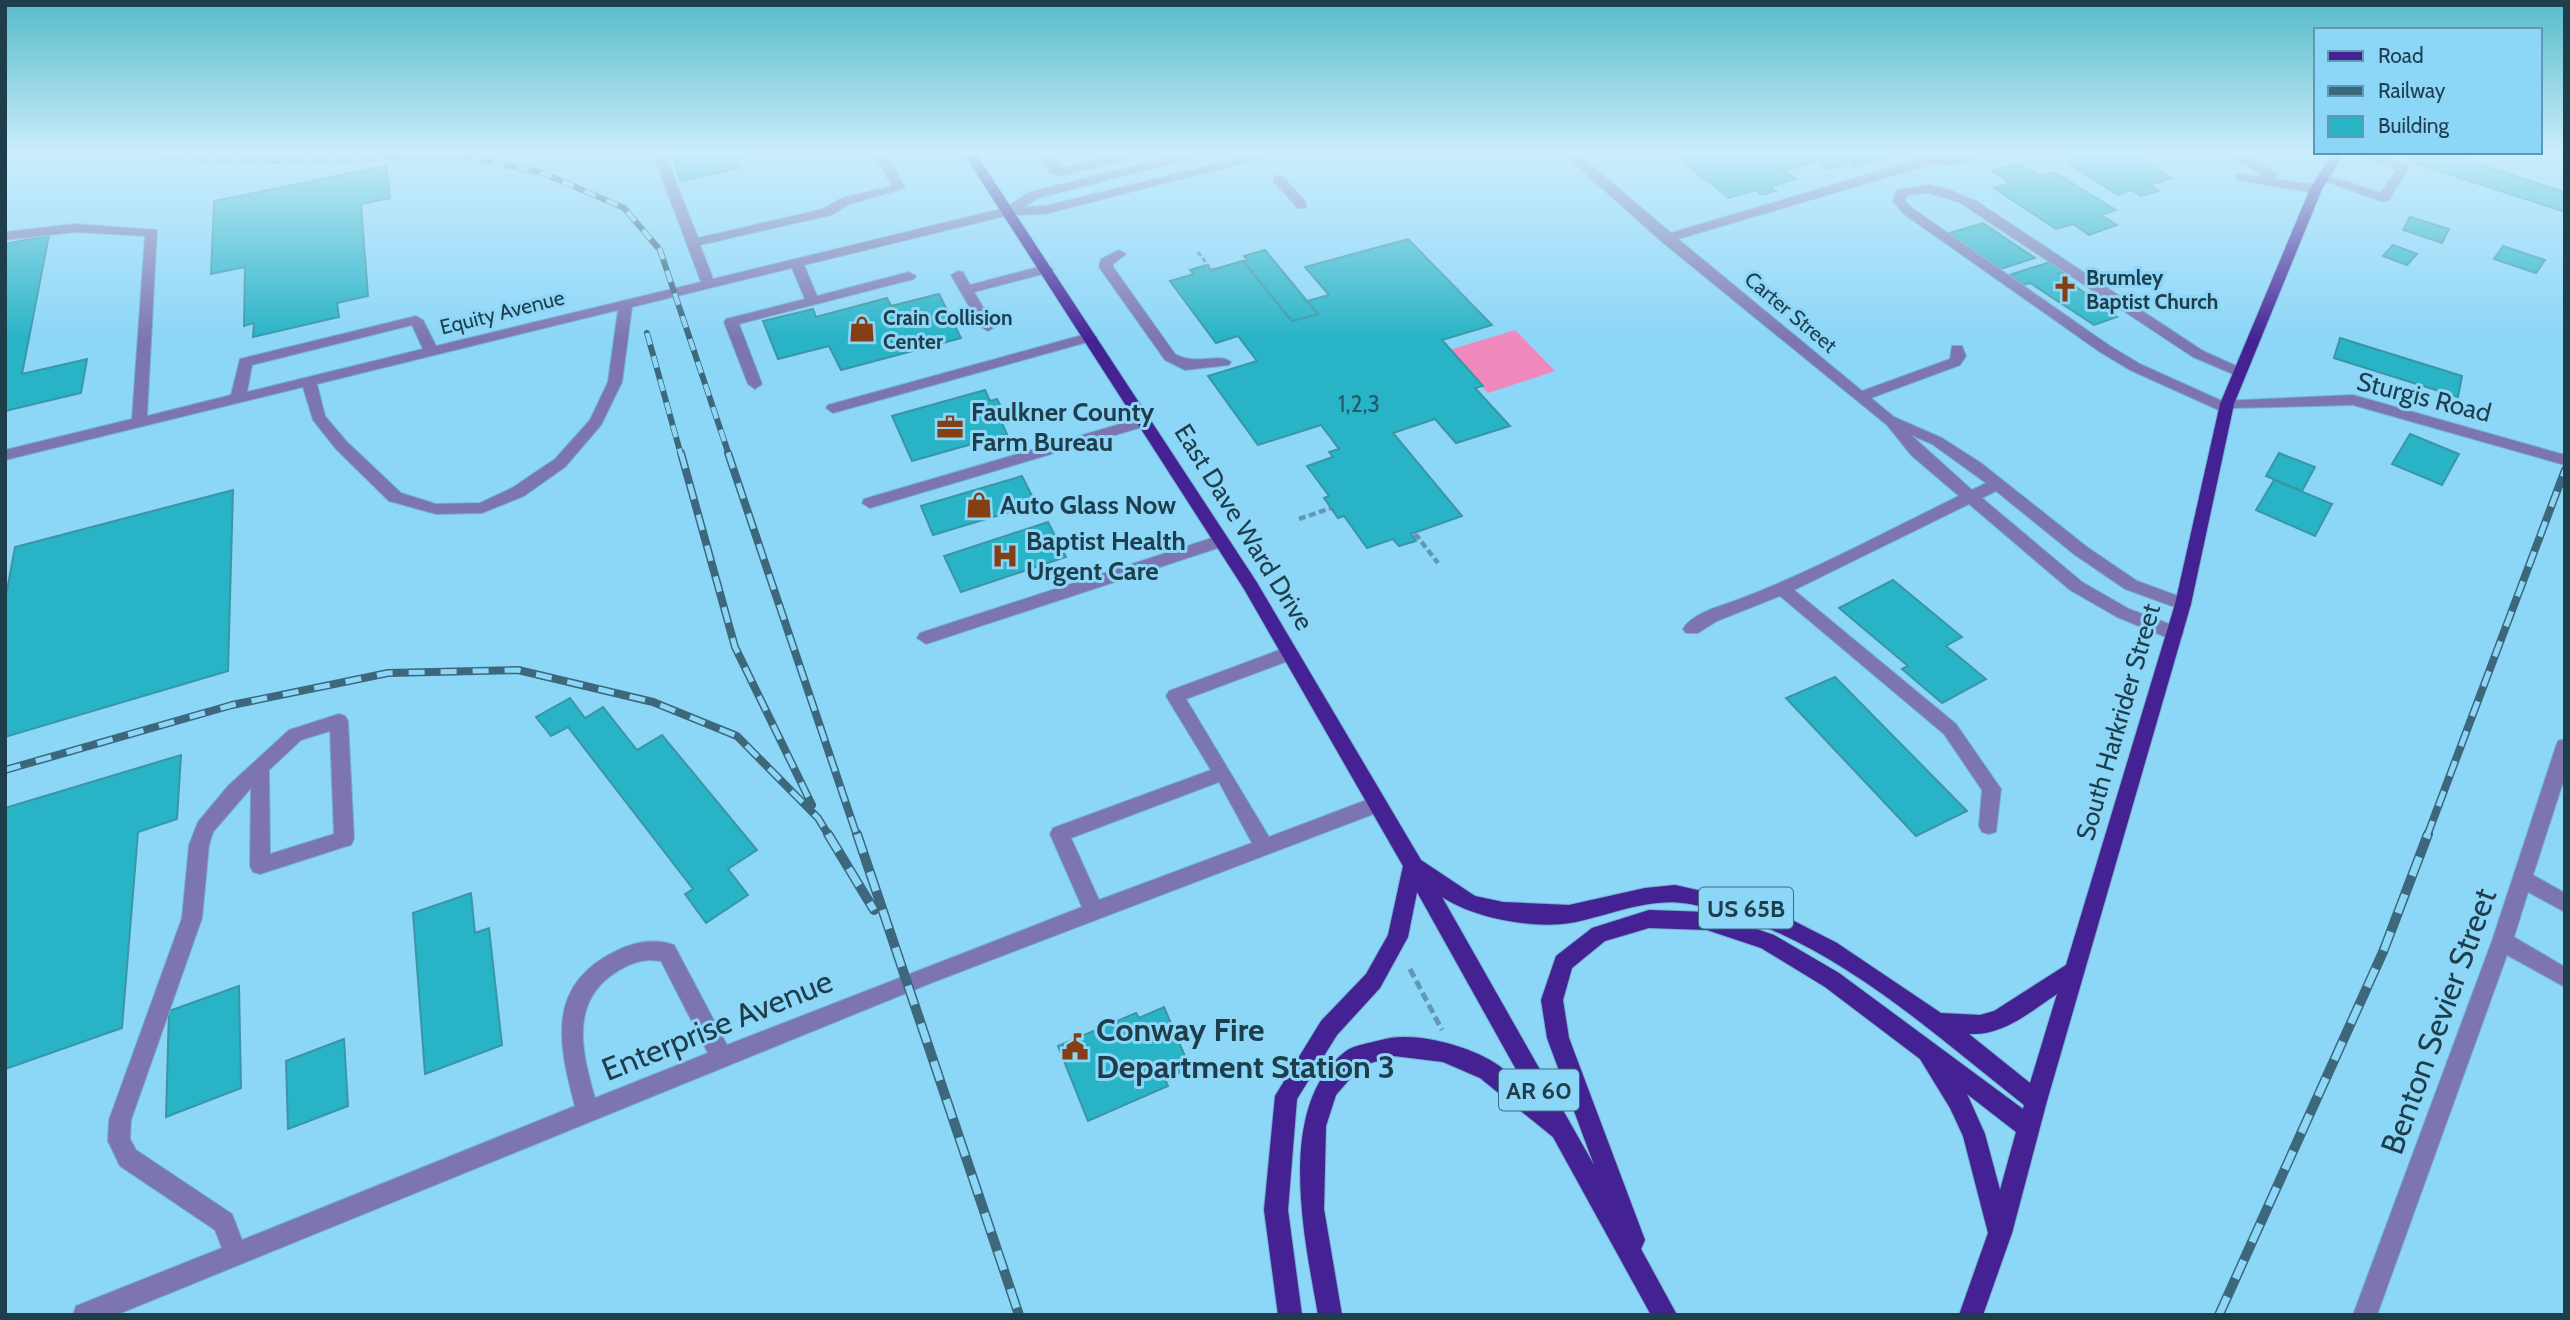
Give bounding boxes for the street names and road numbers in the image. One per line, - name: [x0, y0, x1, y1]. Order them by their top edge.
- street label: Carter Street: [1740, 266, 1842, 358]
- street label: Equity Avenue: [437, 284, 567, 340]
- street label: Sturgis Road: [2354, 365, 2494, 429]
- street label: East Dave Ward Drive: [1168, 418, 1320, 636]
- street label: South Harkrider Street: [2069, 600, 2167, 844]
- street label: Benton Sevier Street: [2372, 883, 2504, 1159]
- road number: US 65B: [1699, 888, 1793, 928]
- street label: Enterprise Avenue: [596, 961, 838, 1089]
- road number: AR 60: [1499, 1070, 1579, 1110]

